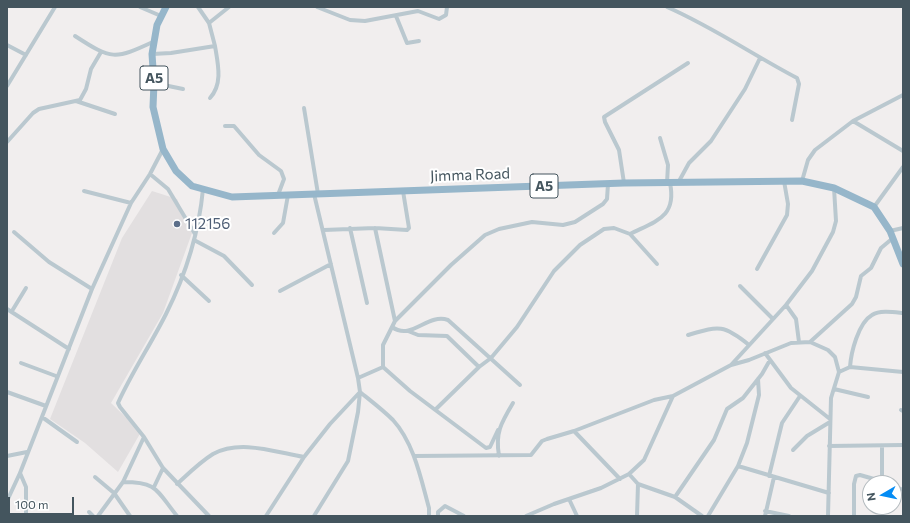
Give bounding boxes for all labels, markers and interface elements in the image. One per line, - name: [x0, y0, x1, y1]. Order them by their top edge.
- road number: A5: [140, 66, 168, 90]
- street label: Jimma Road: [430, 165, 510, 185]
- road number: A5: [530, 174, 558, 198]
- place label: 112156: [185, 215, 230, 233]
- marker: 112156: [172, 219, 182, 229]
- north arrow: [862, 475, 902, 515]
- scale bar: [10, 489, 76, 515]
- text: N: [864, 492, 878, 502]
- text: 100 m: [15, 497, 49, 511]

